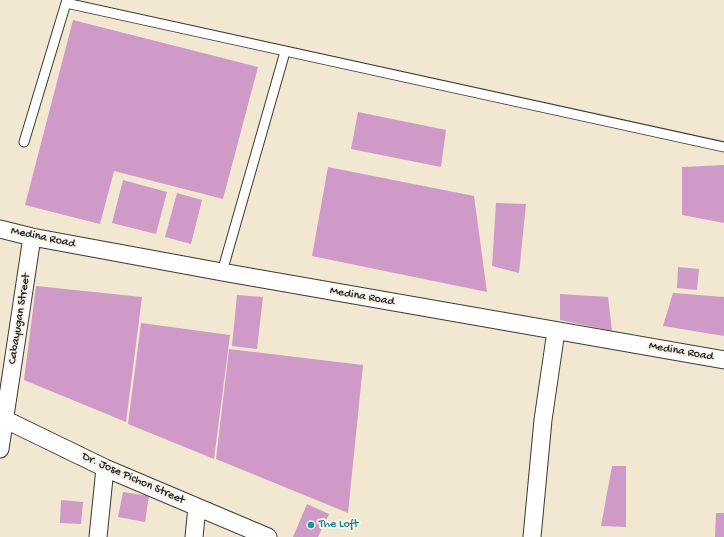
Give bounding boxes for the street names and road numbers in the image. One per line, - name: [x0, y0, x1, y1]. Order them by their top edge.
- street label: Medina Road: [9, 224, 77, 252]
- street label: Cabayugan Street: [6, 273, 34, 365]
- street label: Medina Road: [328, 284, 396, 310]
- street label: Medina Road: [647, 339, 715, 365]
- street label: Dr. Jose Pichon Street: [79, 450, 187, 508]

